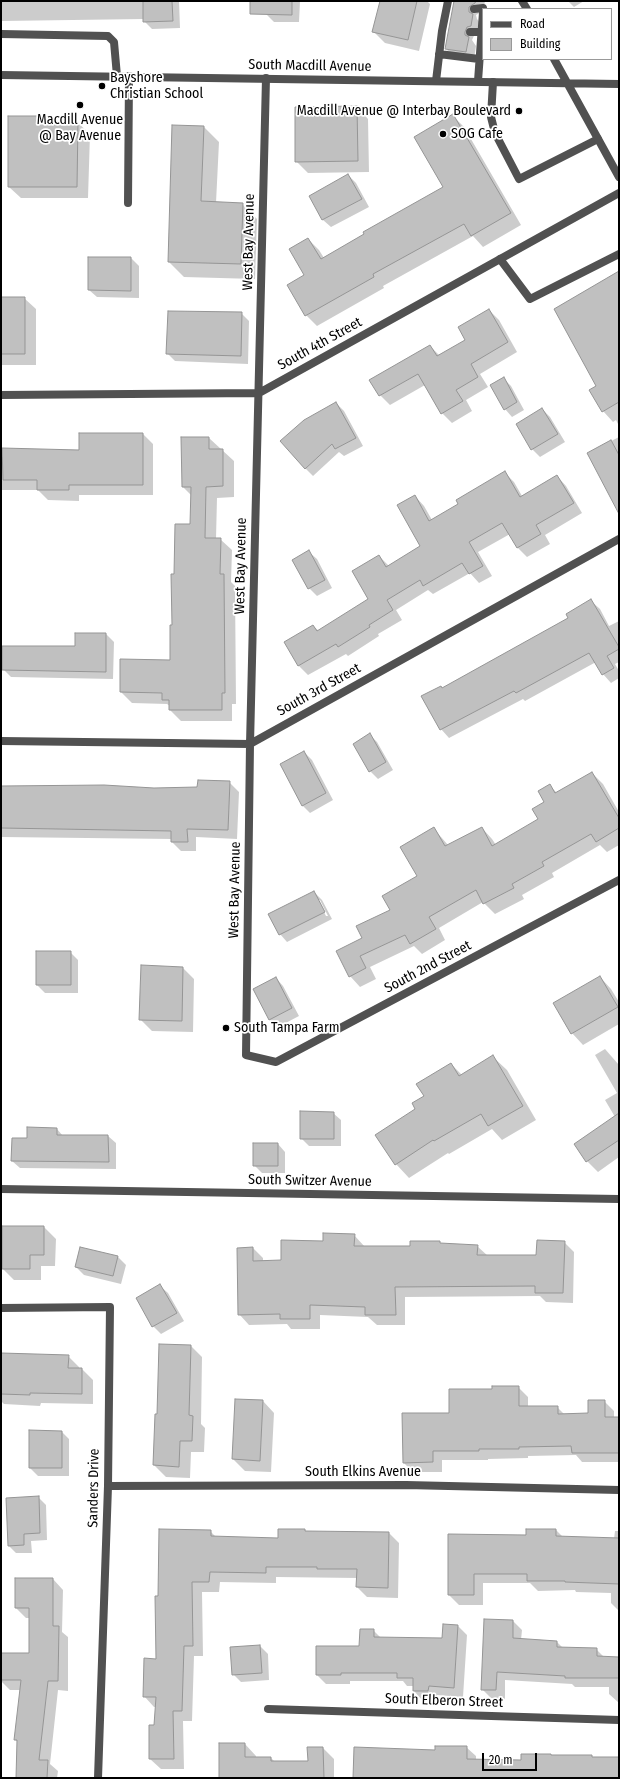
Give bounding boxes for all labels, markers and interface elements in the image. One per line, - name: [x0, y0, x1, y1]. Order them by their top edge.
- legend: [482, 8, 612, 60]
- text: Road: [520, 17, 545, 31]
- text: Building: [520, 37, 560, 51]
- street label: South Macdill Avenue: [248, 57, 372, 75]
- place label: Bayshore Christian School: [110, 70, 203, 102]
- marker: Bayshore Christian School: [97, 81, 107, 91]
- marker: Macdill Avenue @ Bay Avenue: [75, 100, 85, 110]
- place label: Macdill Avenue @ Interbay Boulevard: [297, 103, 511, 119]
- marker: Macdill Avenue @ Interbay Boulevard: [514, 106, 524, 116]
- place label: Macdill Avenue @ Bay Avenue: [37, 112, 123, 144]
- place label: SOG Cafe: [451, 126, 503, 142]
- marker: SOG Cafe: [438, 129, 448, 139]
- street label: West Bay Avenue: [240, 193, 258, 291]
- street label: South 4th Street: [275, 314, 365, 374]
- street label: West Bay Avenue: [232, 517, 250, 615]
- street label: South 3rd Street: [274, 660, 364, 720]
- street label: West Bay Avenue: [226, 841, 244, 939]
- street label: South 2nd Street: [382, 937, 474, 997]
- place label: South Tampa Farm: [234, 1020, 340, 1036]
- marker: South Tampa Farm: [221, 1023, 231, 1033]
- street label: South Switzer Avenue: [248, 1172, 372, 1190]
- street label: Sanders Drive: [85, 1448, 103, 1528]
- street label: South Elkins Avenue: [305, 1464, 421, 1480]
- street label: South Elberon Street: [385, 1691, 503, 1711]
- scale bar: [484, 1745, 539, 1771]
- text: 20 m: [489, 1753, 513, 1767]

